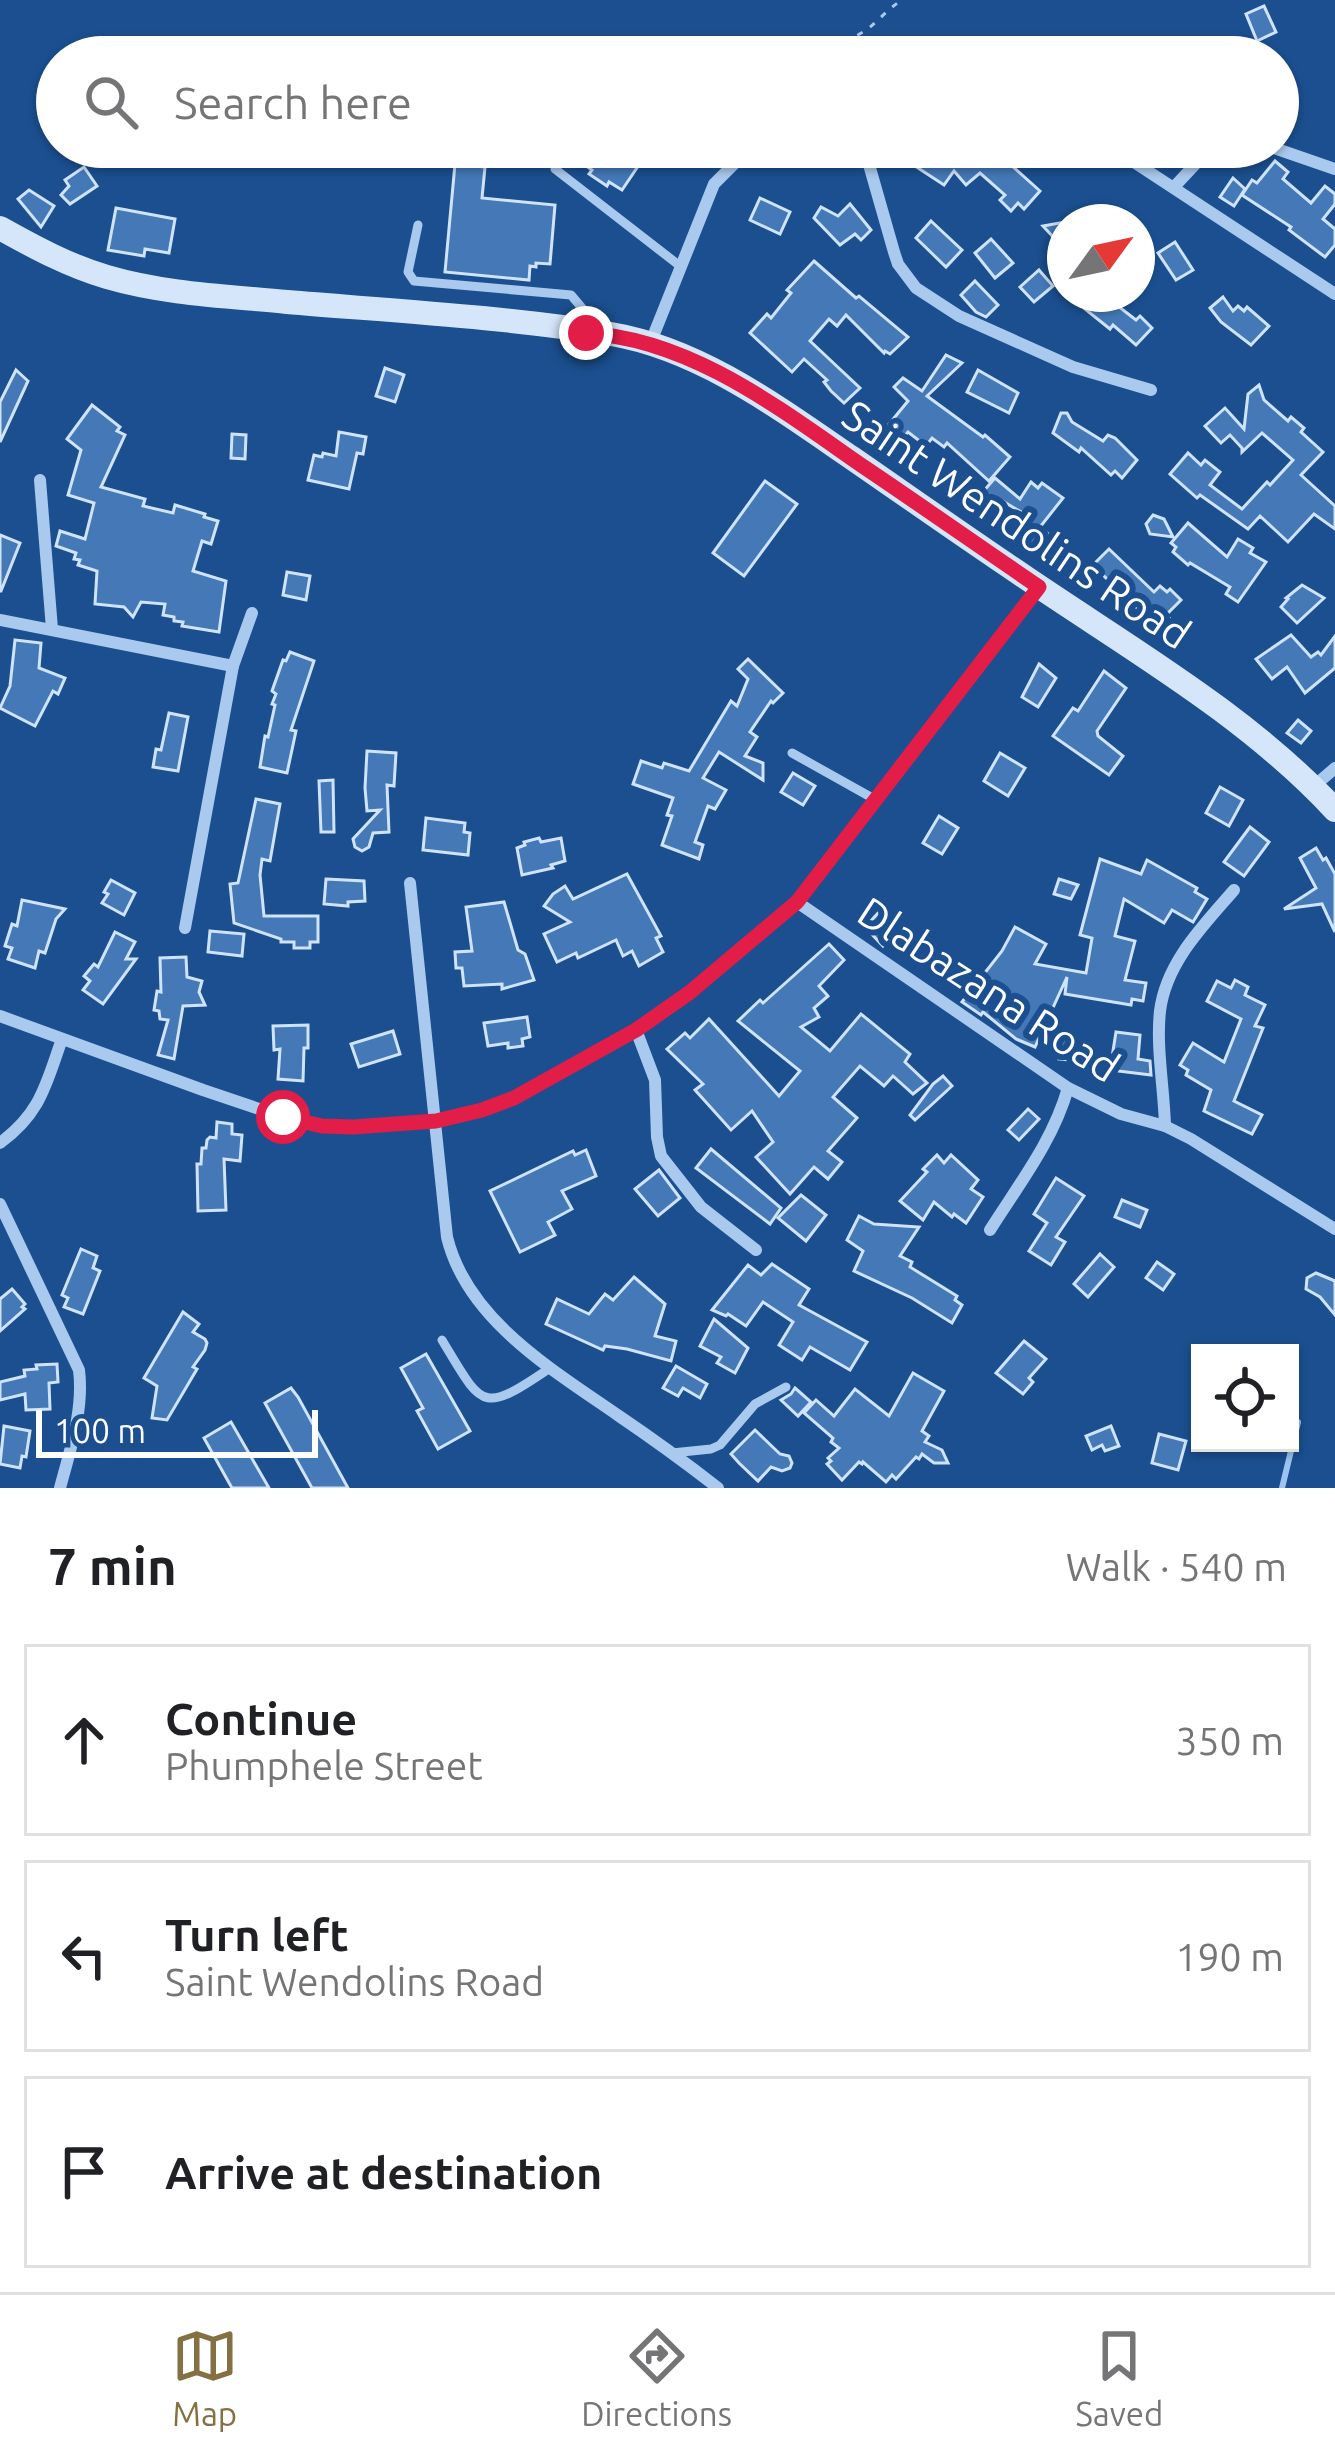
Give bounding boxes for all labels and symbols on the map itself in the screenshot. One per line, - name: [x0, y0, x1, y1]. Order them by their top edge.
- north arrow: [1047, 204, 1155, 312]
- route end: [559, 306, 613, 360]
- street label: Saint Wendolins Road: [835, 390, 1199, 658]
- street label: Dlabazana Road: [850, 887, 1128, 1091]
- route start: [256, 1090, 310, 1144]
- scale bar: [36, 1404, 318, 1457]

